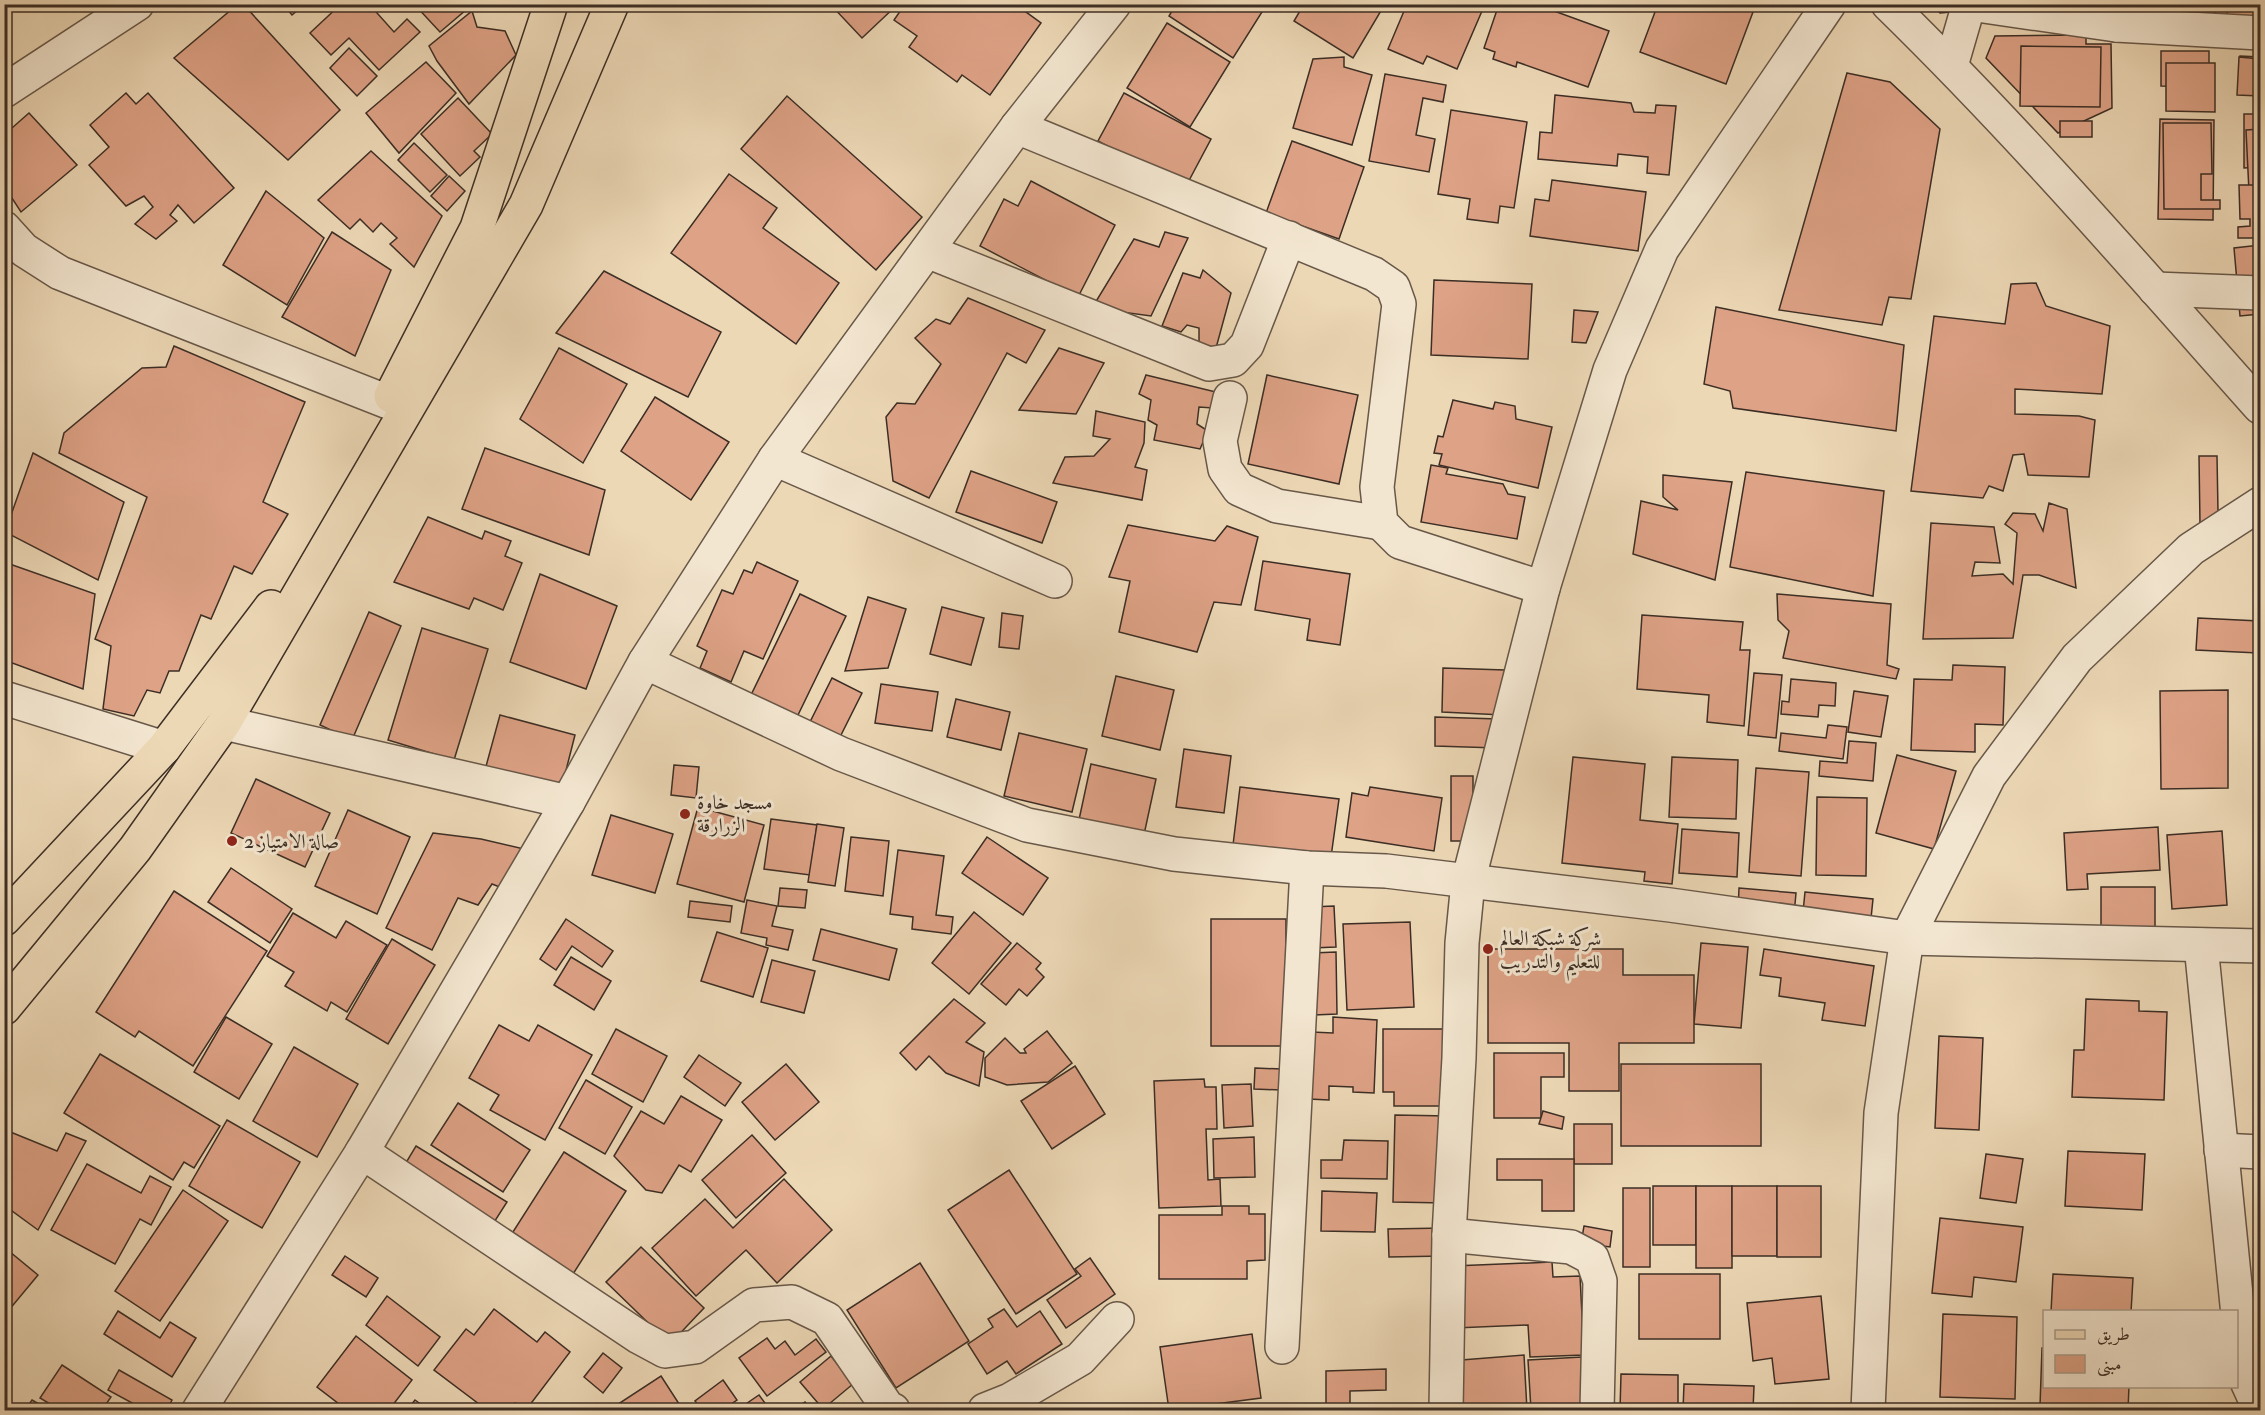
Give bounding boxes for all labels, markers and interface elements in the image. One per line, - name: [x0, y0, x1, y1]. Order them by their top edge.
- place label: مسجد خاوة الزرارقة: [697, 790, 773, 838]
- marker: مسجد خاوة الزرارقة: [678, 807, 692, 821]
- place label: صالة الامتياز 2: [244, 829, 339, 854]
- marker: صالة الامتياز 2: [225, 834, 239, 848]
- place label: شركة شبكة العالم للتعليم والتدريب: [1500, 926, 1601, 981]
- marker: شركة شبكة العالم للتعليم والتدريب: [1481, 942, 1495, 956]
- legend: [2043, 1310, 2238, 1388]
- text: طريق: [2097, 1323, 2130, 1346]
- text: مبنى: [2097, 1353, 2122, 1377]

